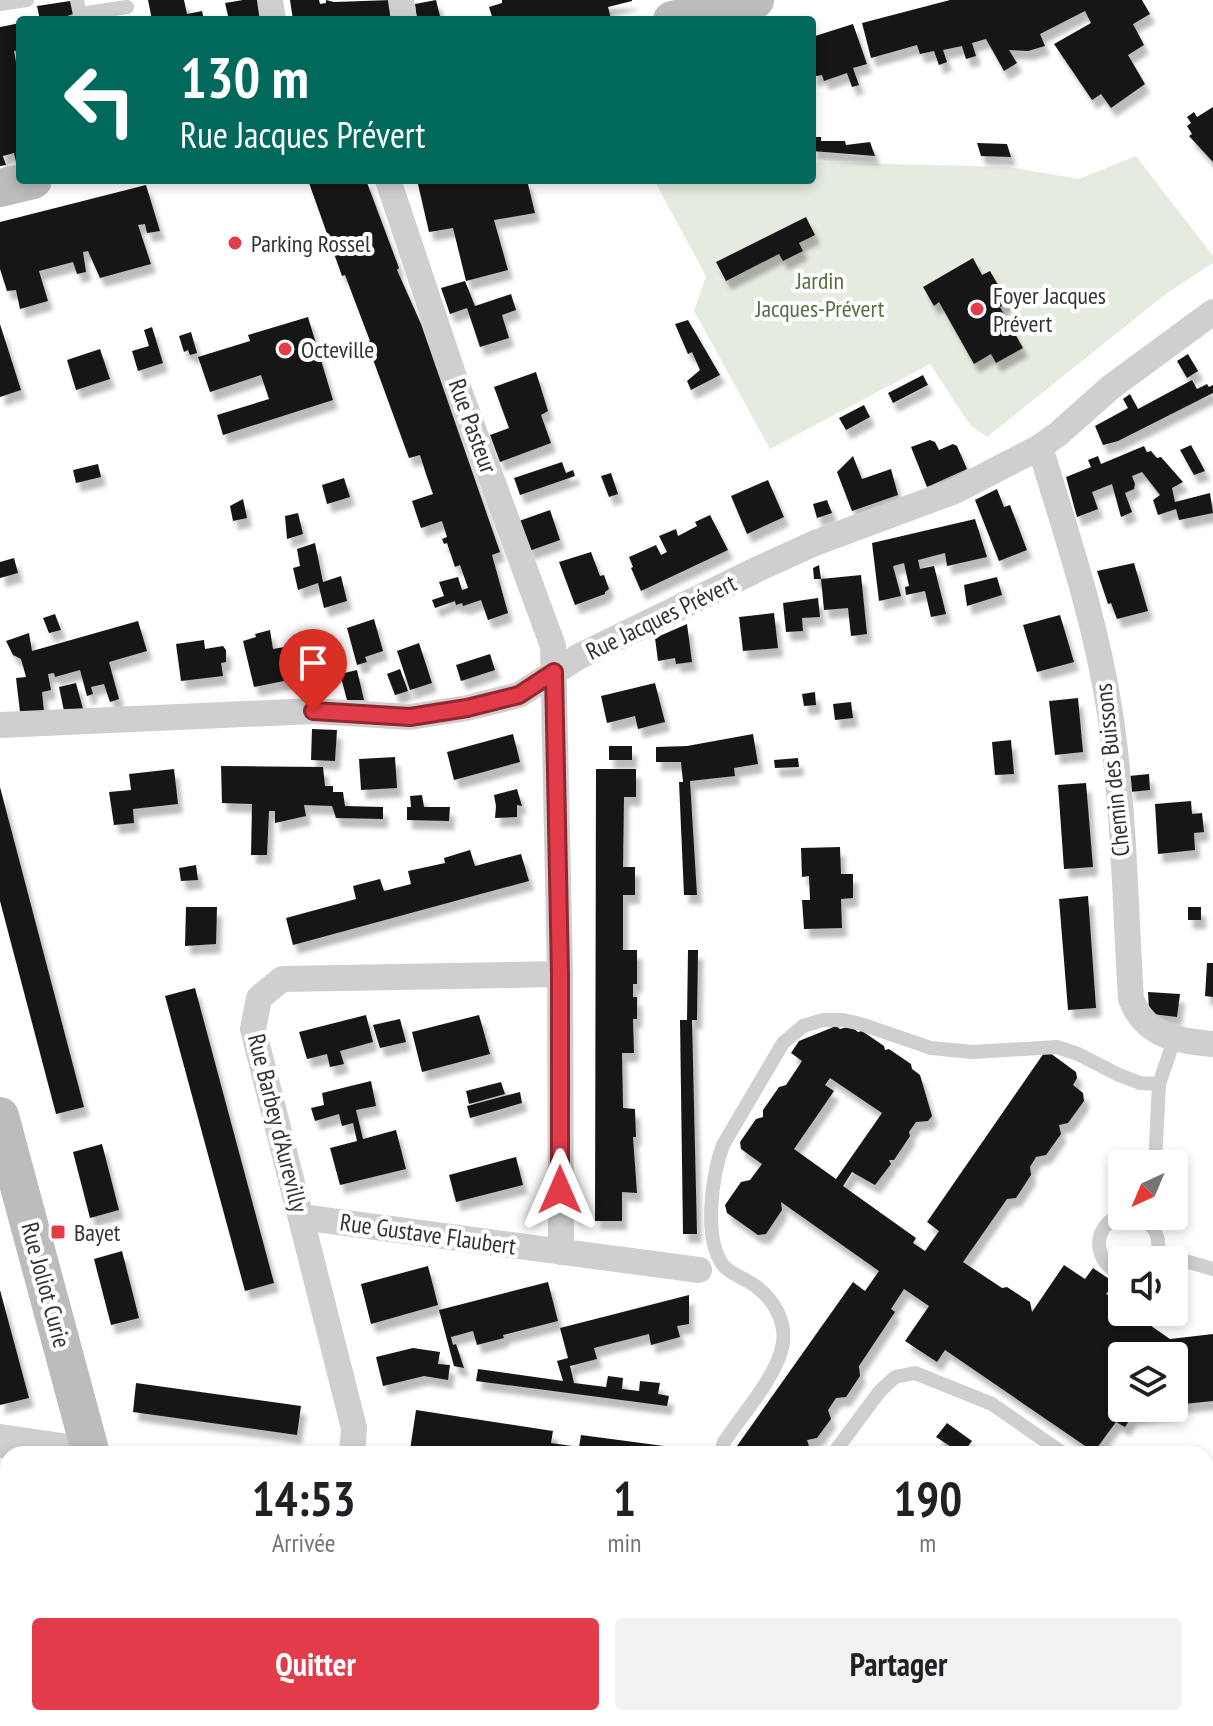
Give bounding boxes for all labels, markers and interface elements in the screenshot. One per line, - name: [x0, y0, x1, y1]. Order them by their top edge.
- text: 130 m: [180, 41, 309, 113]
- icon: left: [48, 48, 152, 152]
- text: Rue Jacques Prévert: [180, 111, 425, 158]
- place label: Parking Rossel: [251, 228, 371, 259]
- marker: Parking Rossel: [226, 234, 244, 252]
- park label: Jardin Jacques-Prévert: [755, 265, 885, 324]
- place label: Foyer Jacques Prévert: [993, 280, 1106, 339]
- marker: Foyer Jacques Prévert: [968, 300, 986, 318]
- place label: Octeville: [301, 334, 374, 365]
- marker: Octeville: [276, 340, 294, 358]
- street label: Rue Pasteur: [442, 375, 504, 478]
- street label: Rue Jacques Prévert: [581, 567, 742, 667]
- pin: [279, 629, 347, 711]
- icon: arrive: [291, 641, 335, 685]
- street label: Chemin des Buissons: [1088, 682, 1136, 858]
- street label: Rue Barbey d'Aurevilly: [241, 1031, 315, 1215]
- position arrow: [518, 1148, 602, 1232]
- north arrow: [1108, 1150, 1188, 1230]
- map controls: [1108, 1150, 1188, 1422]
- street label: Rue Gustave Flaubert: [338, 1206, 518, 1262]
- place label: Bayet: [74, 1217, 121, 1248]
- street label: Rue Joliot Curie: [14, 1219, 78, 1351]
- marker: Bayet: [49, 1223, 67, 1241]
- button: sound: [1108, 1246, 1188, 1326]
- button: layers: [1108, 1342, 1188, 1422]
- text: 14:53: [252, 1467, 356, 1529]
- text: 1: [613, 1467, 636, 1529]
- text: 190: [893, 1467, 962, 1529]
- text: Arrivée: [272, 1526, 336, 1559]
- text: min: [607, 1526, 641, 1559]
- text: m: [919, 1526, 936, 1559]
- button: Quitter: [32, 1618, 599, 1710]
- button: Partager: [615, 1618, 1182, 1710]

